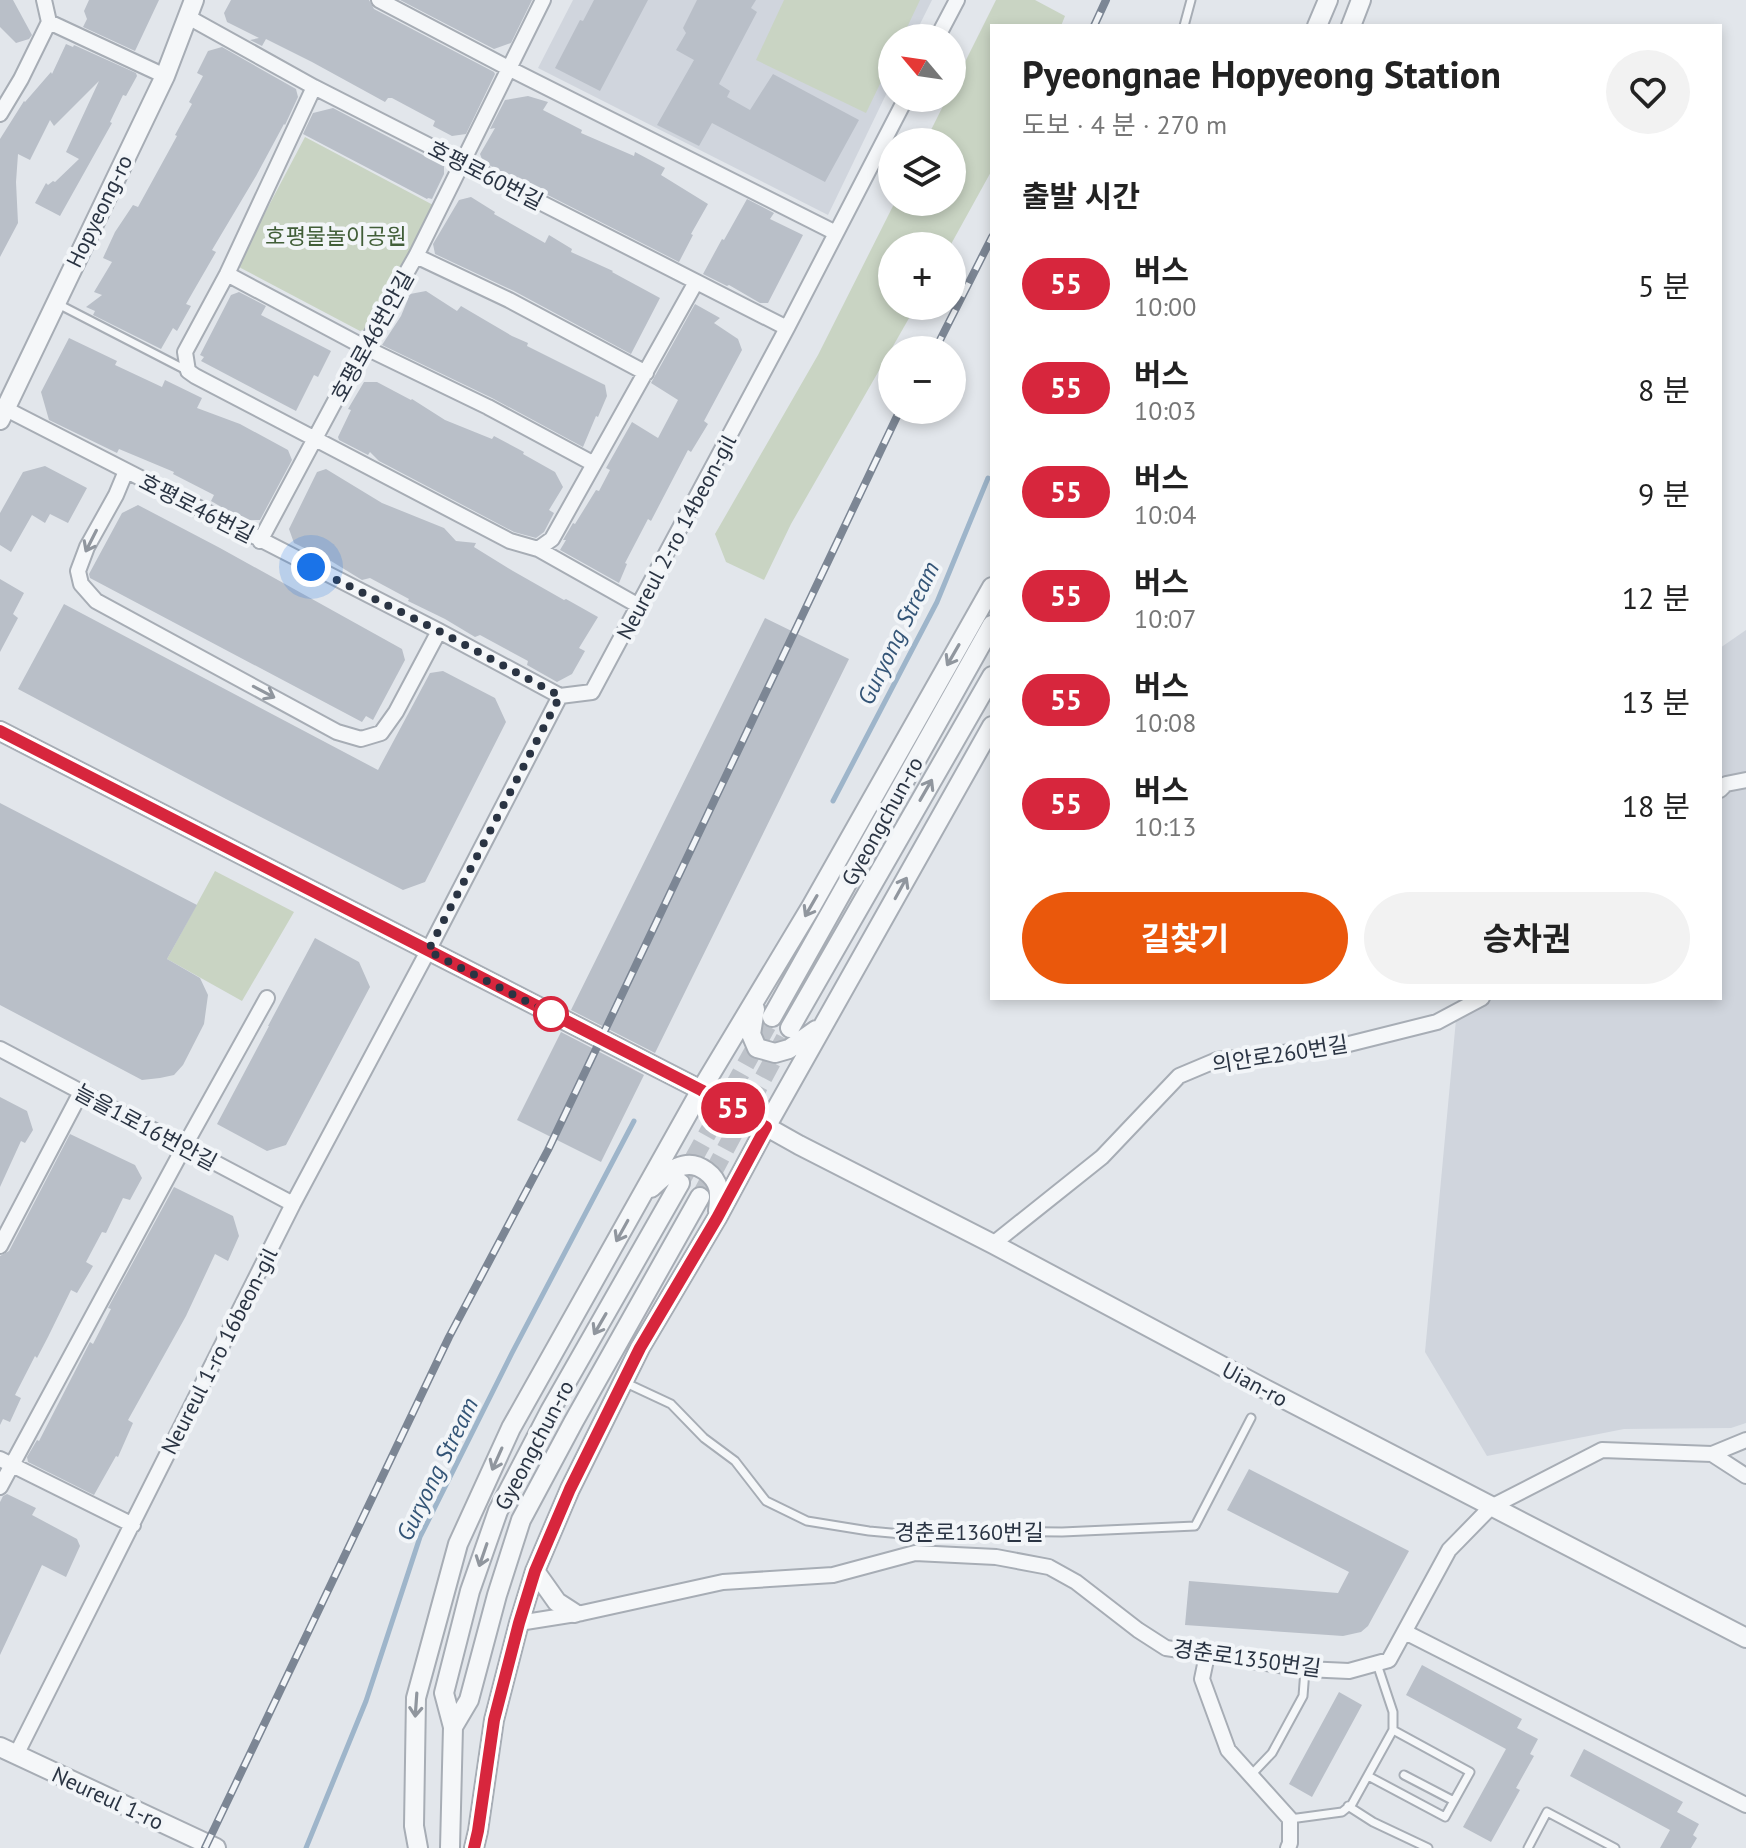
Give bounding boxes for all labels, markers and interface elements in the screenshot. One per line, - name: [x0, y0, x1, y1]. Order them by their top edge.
- north arrow: [878, 24, 966, 112]
- map controls: [878, 24, 966, 424]
- text: Pyeongnae Hopyeong Station: [1022, 49, 1501, 98]
- button: heart: [1606, 50, 1690, 134]
- text: 도보 · 4 분 · 270 m: [1022, 108, 1227, 141]
- button: layers: [878, 128, 966, 216]
- street label: 호평로60번길: [424, 134, 548, 216]
- street label: Hopyeong-ro: [60, 150, 138, 272]
- text: 출발 시간: [1022, 176, 1140, 215]
- park label: 호평물놀이공원: [265, 222, 407, 250]
- button: +: [878, 232, 966, 320]
- text: 버스: [1134, 250, 1189, 289]
- text: 55: [1050, 265, 1082, 302]
- street label: 호평로46번안길: [325, 266, 419, 406]
- text: 5 분: [1638, 266, 1690, 305]
- text: 10:00: [1134, 290, 1196, 323]
- button: −: [878, 336, 966, 424]
- text: 버스: [1134, 354, 1189, 393]
- text: 55: [1050, 369, 1082, 406]
- text: 8 분: [1638, 370, 1690, 409]
- text: 10:03: [1134, 394, 1196, 427]
- street label: Neureul 2-ro 14beon-gil: [610, 429, 742, 644]
- text: 버스: [1134, 458, 1189, 497]
- street label: 호평로46번길: [135, 467, 259, 549]
- text: 55: [1050, 473, 1082, 510]
- text: 9 분: [1638, 474, 1690, 513]
- text: 10:04: [1134, 498, 1196, 531]
- one-way arrow: [83, 528, 98, 552]
- your location: [291, 547, 331, 587]
- water label: Guryong Stream: [850, 556, 946, 710]
- text: 버스: [1134, 562, 1189, 601]
- text: 55: [1050, 577, 1082, 614]
- text: 12 분: [1622, 578, 1690, 617]
- text: 10:07: [1134, 602, 1196, 635]
- one-way arrow: [945, 643, 961, 666]
- text: 버스: [1134, 666, 1189, 705]
- text: 55: [1050, 681, 1082, 718]
- text: 13 분: [1622, 682, 1690, 721]
- one-way arrow: [252, 684, 275, 700]
- text: 10:08: [1134, 706, 1196, 739]
- street label: Gyeongchun-ro: [835, 752, 929, 890]
- text: 버스: [1134, 770, 1189, 809]
- one-way arrow: [919, 779, 934, 803]
- text: 55: [1050, 785, 1082, 822]
- text: 18 분: [1622, 786, 1690, 825]
- text: 10:13: [1134, 810, 1196, 843]
- one-way arrow: [893, 877, 909, 900]
- button: 길찾기: [1022, 892, 1348, 984]
- button: 승차권: [1364, 892, 1690, 984]
- one-way arrow: [803, 893, 818, 917]
- unlabelled marker: [534, 997, 568, 1031]
- street label: 의안로260번길: [1210, 1029, 1350, 1079]
- street label: 늘을1로16번안길: [70, 1078, 222, 1176]
- line badge: 55: [697, 1082, 769, 1134]
- text: 55: [717, 1089, 749, 1126]
- one-way arrow: [614, 1219, 630, 1242]
- street label: Neureul 1-ro 16beon-gil: [155, 1242, 284, 1459]
- one-way arrow: [592, 1312, 608, 1335]
- street label: Uian-ro: [1217, 1355, 1293, 1413]
- street label: Gyeongchun-ro: [488, 1375, 580, 1515]
- water label: Guryong Stream: [389, 1392, 485, 1546]
- one-way arrow: [489, 1447, 504, 1471]
- street label: 경춘로1360번길: [894, 1518, 1044, 1546]
- one-way arrow: [474, 1543, 489, 1568]
- street label: 경춘로1350번길: [1171, 1634, 1323, 1682]
- one-way arrow: [408, 1691, 423, 1718]
- street label: Neureul 1-ro: [48, 1760, 168, 1836]

